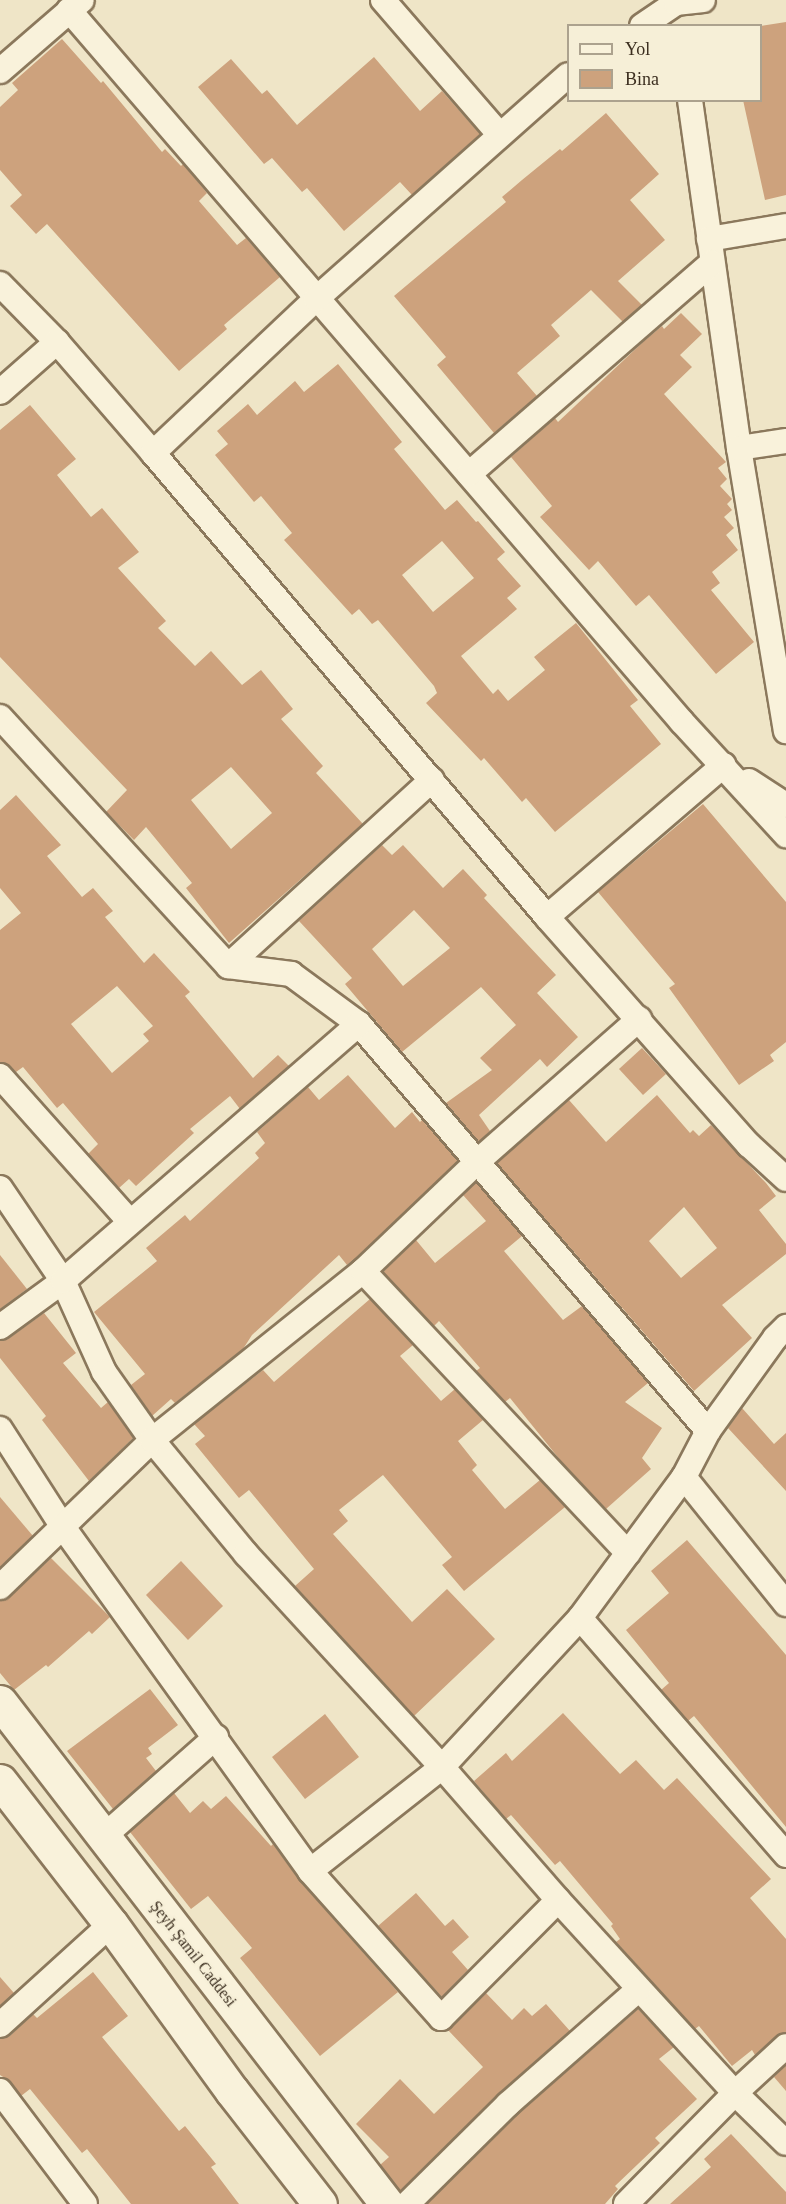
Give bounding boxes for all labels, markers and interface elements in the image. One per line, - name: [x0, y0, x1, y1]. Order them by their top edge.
- legend: [567, 24, 762, 102]
- text: Yol: [625, 39, 650, 59]
- text: Bina: [625, 69, 659, 89]
- street label: Şeyh Şamil Caddesi: [146, 1897, 240, 2011]

